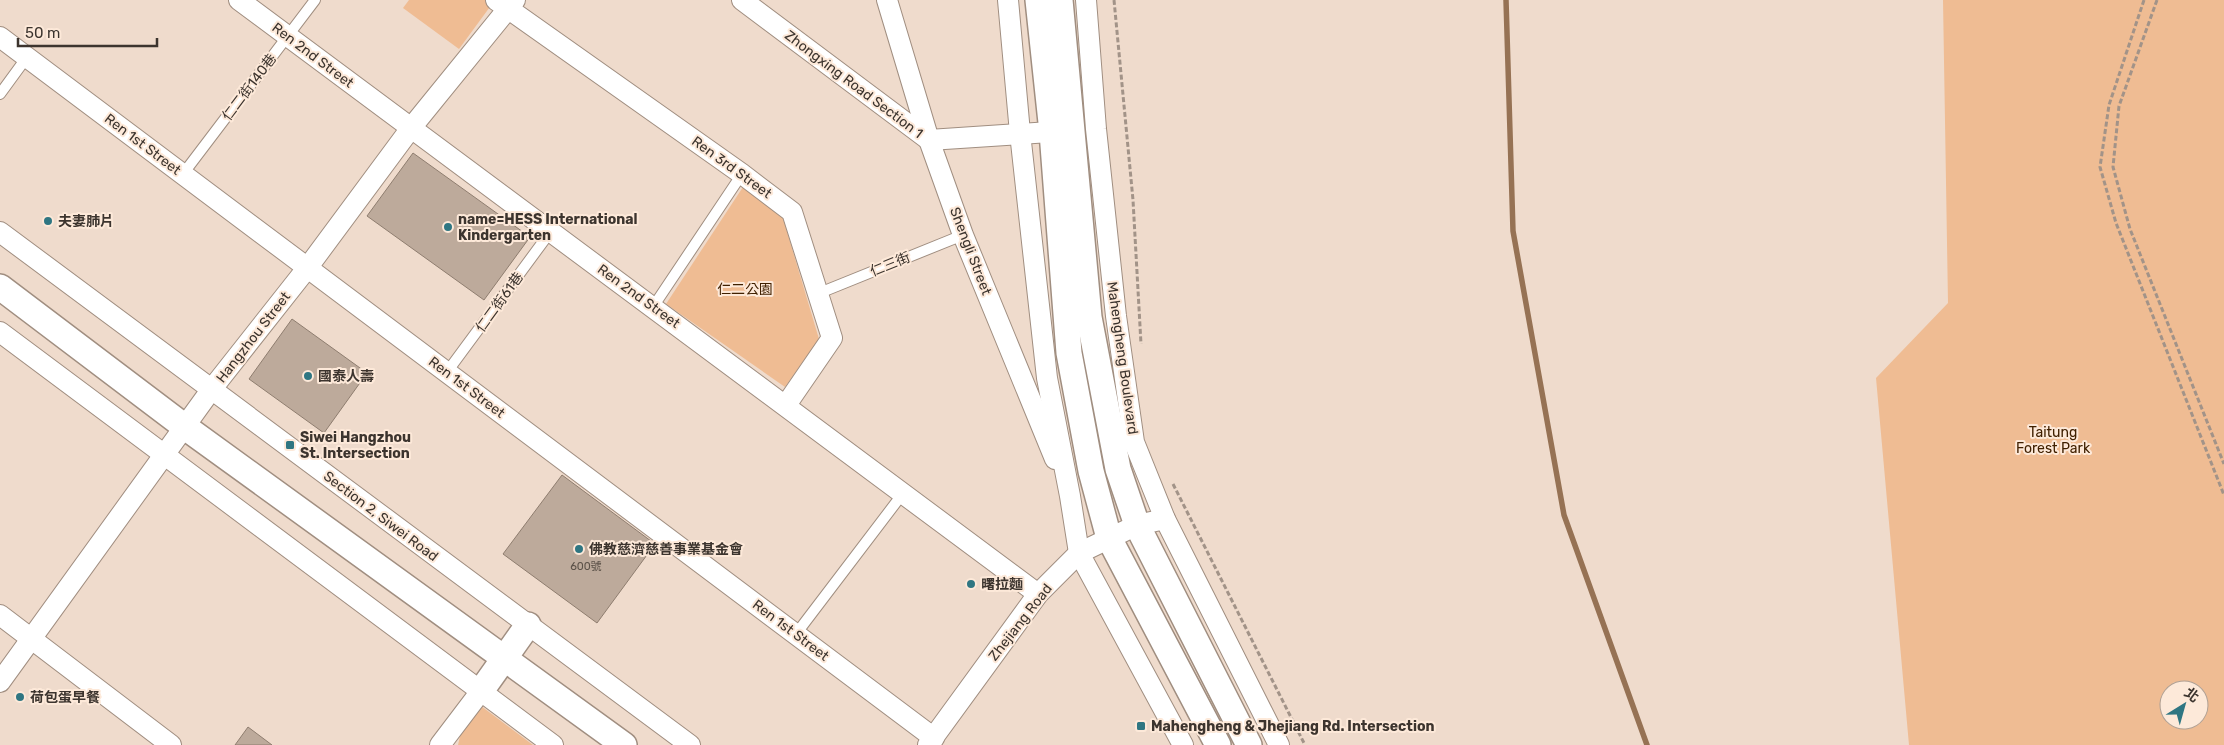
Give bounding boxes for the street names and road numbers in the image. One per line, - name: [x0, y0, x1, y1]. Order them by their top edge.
- street label: Ren 2nd Street: [269, 19, 357, 92]
- street label: Zhongxing Road Section 1: [781, 27, 926, 142]
- street label: 仁二街140巷: [219, 50, 280, 124]
- street label: Ren 1st Street: [101, 110, 185, 179]
- street label: Ren 3rd Street: [688, 133, 775, 202]
- street label: Shengli Street: [946, 205, 995, 298]
- street label: 仁三街: [868, 249, 913, 280]
- street label: Ren 2nd Street: [594, 261, 684, 332]
- street label: 仁二街61巷: [472, 269, 527, 336]
- street label: Mahengheng Boulevard: [1103, 281, 1142, 436]
- street label: Hangzhou Street: [213, 288, 294, 386]
- street label: Ren 1st Street: [425, 353, 509, 422]
- street label: Section 2, Siwei Road: [320, 468, 441, 565]
- street label: Zhejiang Road: [985, 580, 1056, 664]
- street label: Ren 1st Street: [749, 596, 833, 665]

